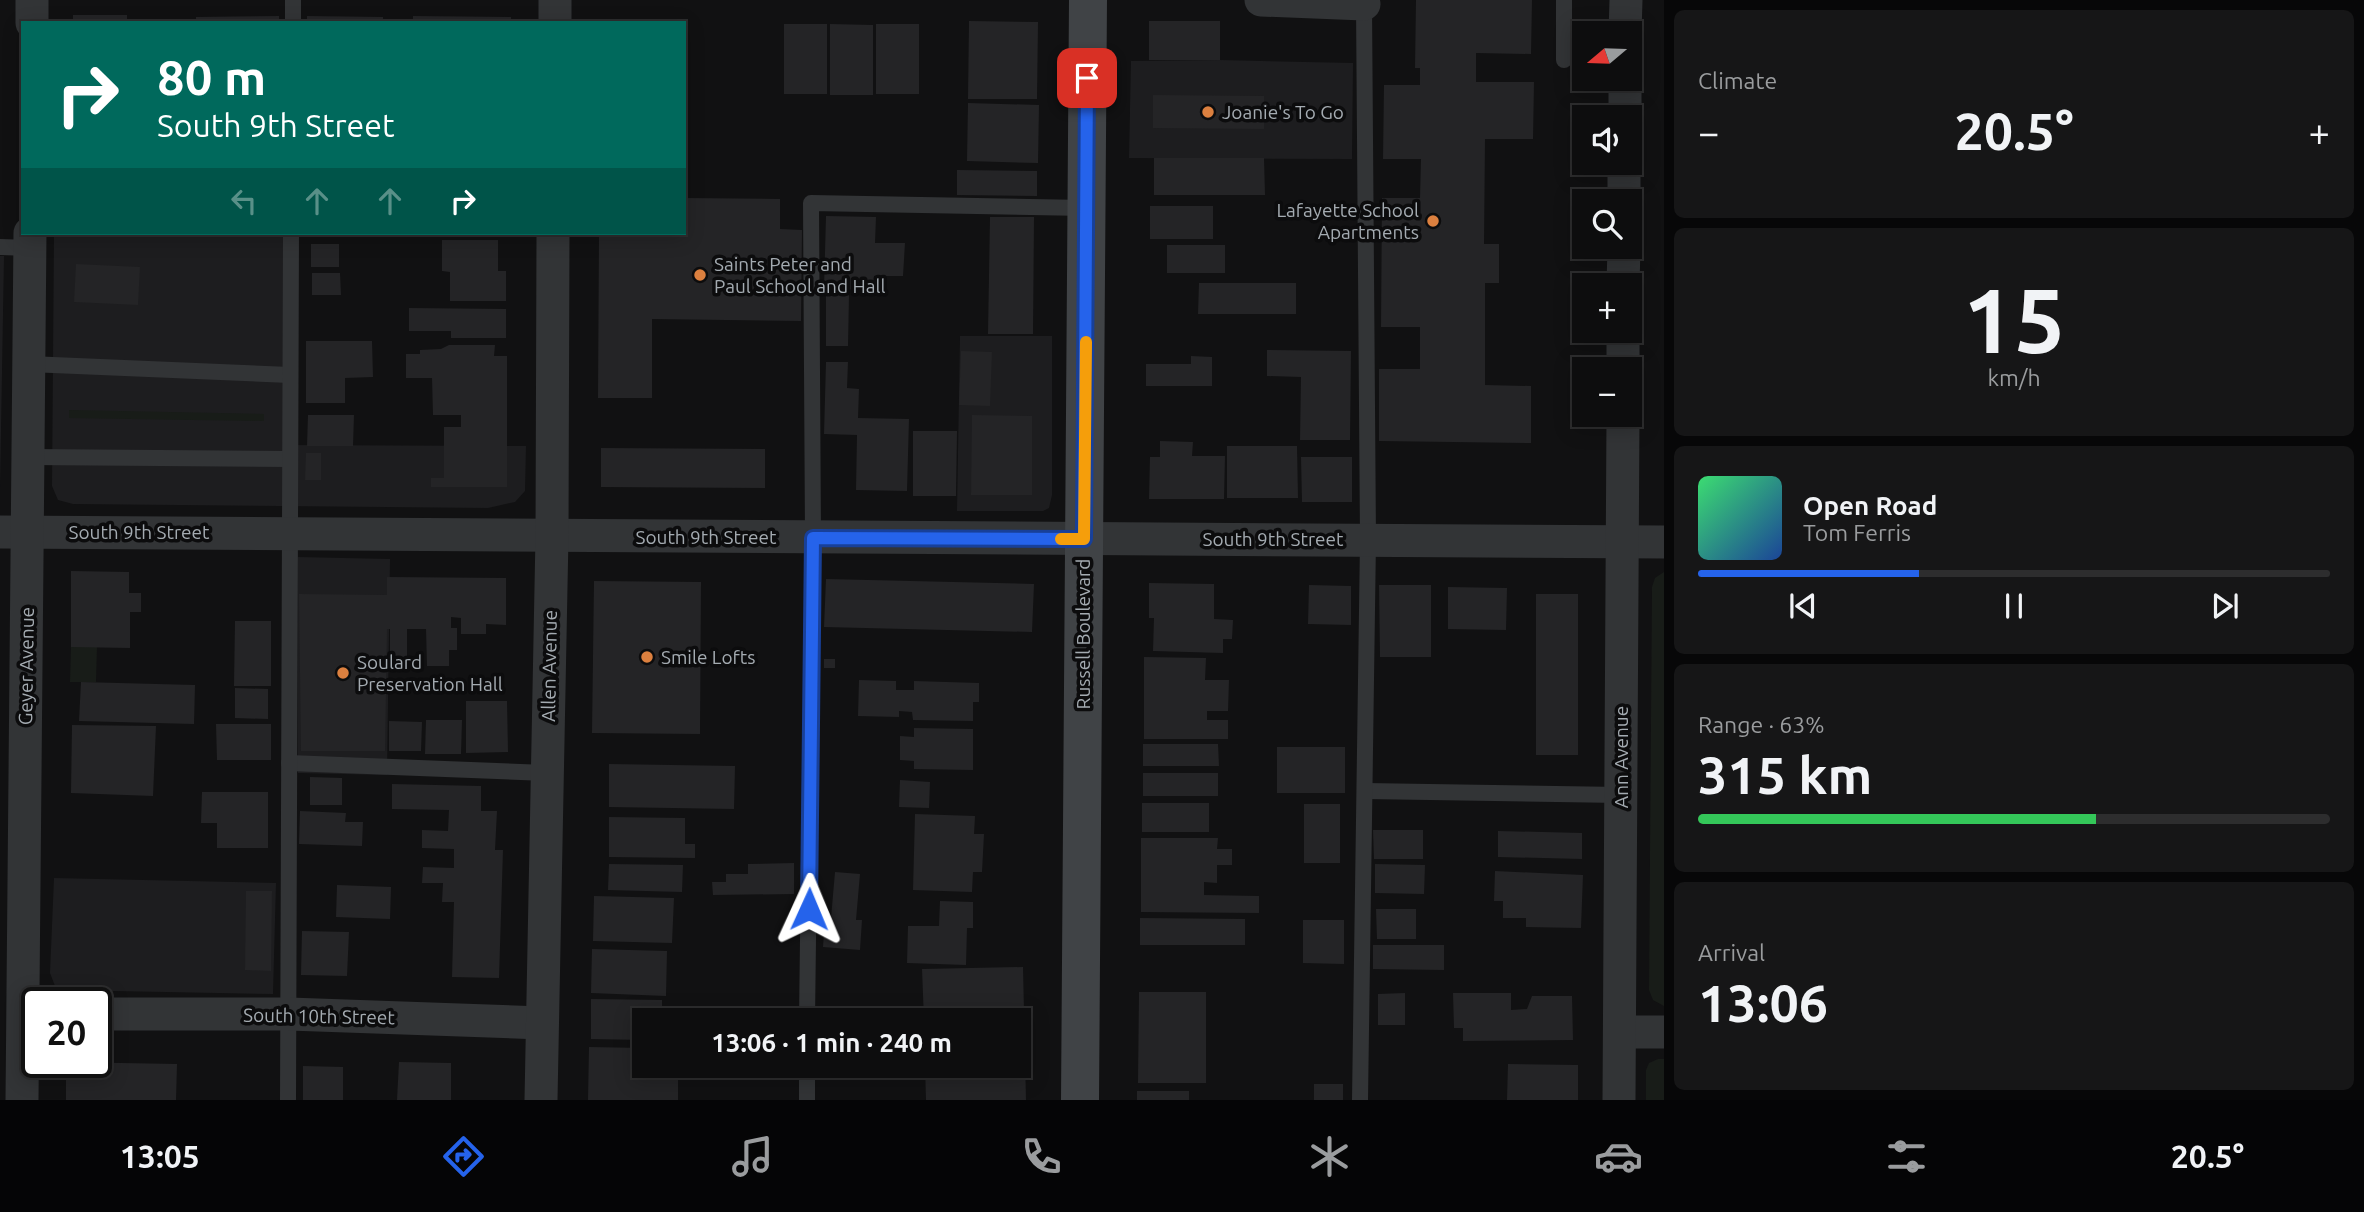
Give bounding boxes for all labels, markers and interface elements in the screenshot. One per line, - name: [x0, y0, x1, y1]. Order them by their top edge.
- north arrow: [1572, 21, 1642, 91]
- map controls: [1572, 21, 1642, 427]
- pin: [1057, 48, 1117, 108]
- icon: right: [42, 49, 133, 140]
- text: 80 m: [157, 49, 266, 104]
- icon: arrive: [1068, 59, 1106, 97]
- text: Climate: [1698, 68, 1777, 93]
- place label: Joanie's To Go: [1222, 101, 1344, 123]
- text: 20.5°: [1954, 102, 2074, 160]
- marker: Joanie's To Go: [1200, 104, 1216, 120]
- button: sound: [1572, 105, 1642, 175]
- text: South 9th Street: [157, 107, 395, 143]
- text: −: [1698, 111, 1719, 153]
- text: +: [2309, 111, 2330, 153]
- icon: left: [225, 182, 263, 220]
- icon: ahead: [298, 182, 336, 220]
- icon: ahead: [371, 182, 409, 220]
- icon: right: [444, 182, 482, 220]
- button: search: [1572, 189, 1642, 259]
- place label: Lafayette School Apartments: [1276, 199, 1419, 243]
- marker: Lafayette School Apartments: [1425, 213, 1441, 229]
- place label: Saints Peter and Paul School and Hall: [714, 253, 885, 297]
- marker: Saints Peter and Paul School and Hall: [692, 267, 708, 283]
- text: 15: [1963, 268, 2065, 370]
- button: +: [1572, 273, 1642, 343]
- button: −: [1572, 357, 1642, 427]
- text: km/h: [1987, 365, 2041, 390]
- text: Open Road: [1803, 491, 1937, 520]
- text: Tom Ferris: [1803, 520, 1911, 545]
- street label: South 9th Street: [68, 521, 210, 543]
- street label: South 9th Street: [635, 526, 777, 548]
- street label: South 9th Street: [1202, 528, 1344, 550]
- street label: Russell Boulevard: [1072, 559, 1094, 709]
- icon: previous: [1784, 587, 1822, 625]
- icon: pause: [1995, 587, 2033, 625]
- icon: next: [2206, 587, 2244, 625]
- street label: Geyer Avenue: [14, 607, 38, 725]
- street label: Allen Avenue: [537, 610, 561, 722]
- place label: Smile Lofts: [661, 646, 756, 668]
- marker: Smile Lofts: [639, 649, 655, 665]
- place label: Soulard Preservation Hall: [357, 651, 503, 695]
- marker: Soulard Preservation Hall: [335, 665, 351, 681]
- street label: Ann Avenue: [1610, 706, 1632, 808]
- text: Range · 63%: [1698, 712, 1825, 737]
- text: 315 km: [1698, 746, 1872, 804]
- position arrow: [772, 872, 846, 946]
- text: Arrival: [1698, 940, 1765, 965]
- text: 13:06: [1698, 974, 1828, 1032]
- speed limit sign: 20: [21, 987, 112, 1078]
- street label: South 10th Street: [243, 1004, 396, 1028]
- text: 13:06 · 1 min · 240 m: [711, 1028, 952, 1057]
- icon: directions: [439, 1132, 488, 1181]
- icon: music: [728, 1132, 777, 1181]
- icon: phone: [1017, 1132, 1066, 1181]
- icon: climate: [1305, 1132, 1354, 1181]
- icon: car: [1594, 1132, 1643, 1181]
- icon: filters: [1882, 1132, 1931, 1181]
- text: 13:05: [120, 1138, 200, 1174]
- text: 20.5°: [2171, 1138, 2244, 1174]

